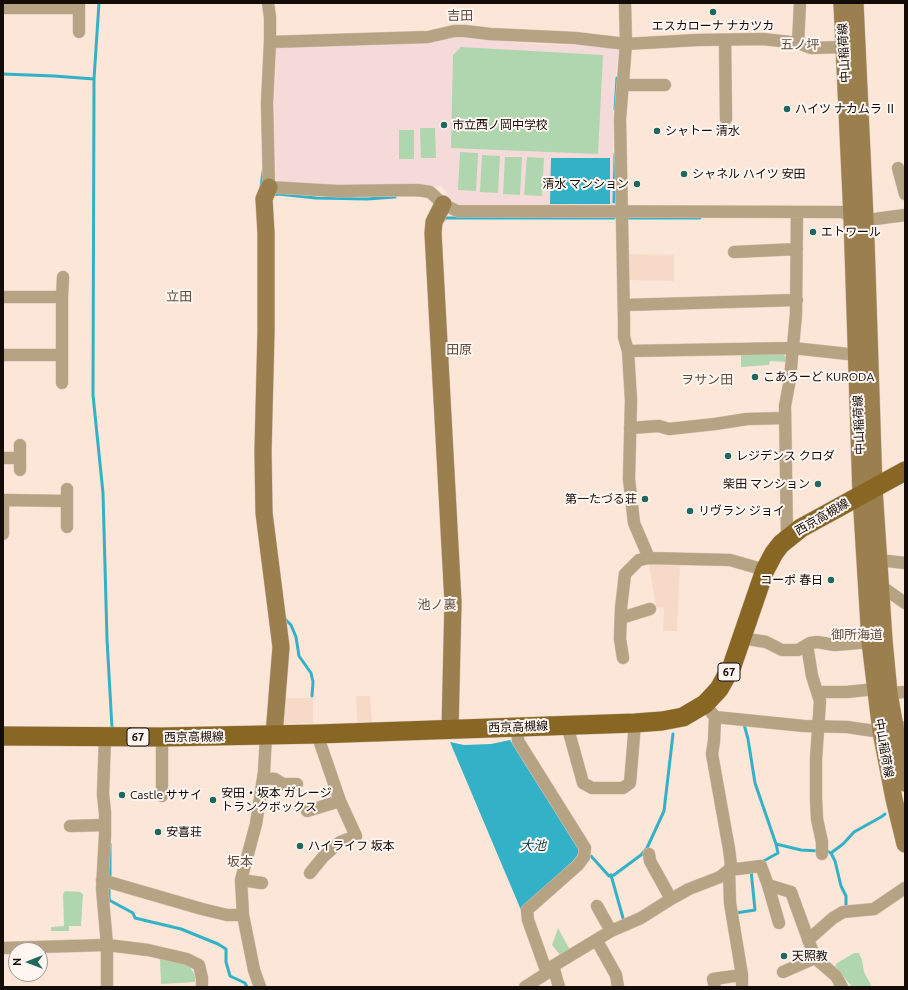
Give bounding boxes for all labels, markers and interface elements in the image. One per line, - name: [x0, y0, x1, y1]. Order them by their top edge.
- marker: エスカローナ ナカツカ: [708, 7, 718, 17]
- district label: 吉田: [447, 8, 473, 24]
- place label: エスカローナ ナカツカ: [652, 19, 774, 33]
- street label: 中山稲荷線: [835, 23, 853, 83]
- district label: 五ノ坪: [781, 37, 819, 53]
- place label: ハイツ ナカムラ Ⅱ: [795, 102, 896, 116]
- marker: ハイツ ナカムラ Ⅱ: [782, 104, 792, 114]
- place label: 市立西ノ岡中学校: [452, 118, 548, 132]
- marker: 市立西ノ岡中学校: [439, 120, 449, 130]
- place label: シャトー 清水: [665, 124, 740, 138]
- marker: シャトー 清水: [652, 126, 662, 136]
- place label: シャネル ハイツ 安田: [692, 167, 805, 181]
- marker: シャネル ハイツ 安田: [679, 169, 689, 179]
- place label: 清水 マンション: [542, 177, 629, 191]
- marker: 清水 マンション: [632, 179, 642, 189]
- place label: エトワール: [821, 225, 881, 239]
- marker: エトワール: [808, 227, 818, 237]
- district label: 立田: [166, 289, 192, 305]
- district label: 田原: [446, 342, 472, 358]
- place label: こあろーど KURODA: [763, 370, 874, 384]
- district label: ヲサン田: [681, 372, 733, 388]
- marker: こあろーど KURODA: [750, 372, 760, 382]
- street label: 中山稲荷線: [851, 395, 867, 455]
- place label: レジデンス クロダ: [736, 449, 835, 463]
- marker: レジデンス クロダ: [723, 451, 733, 461]
- place label: 柴田 マンション: [723, 477, 810, 491]
- marker: 柴田 マンション: [813, 479, 823, 489]
- place label: 第一たづる荘: [565, 492, 637, 506]
- marker: 第一たづる荘: [640, 494, 650, 504]
- street label: 西京高槻線: [792, 496, 852, 538]
- place label: リヴラン ジョイ: [698, 504, 785, 518]
- marker: リヴラン ジョイ: [685, 506, 695, 516]
- place label: コーポ 春日: [760, 573, 823, 587]
- marker: コーポ 春日: [826, 575, 836, 585]
- district label: 池ノ裏: [418, 597, 456, 613]
- district label: 御所海道: [831, 627, 883, 643]
- road number: 67: [718, 663, 740, 681]
- street label: 中山稲荷線: [872, 717, 896, 779]
- street label: 西京高槻線: [488, 719, 548, 735]
- road number: 67: [127, 728, 149, 746]
- street label: 西京高槻線: [164, 729, 224, 745]
- place label: 安田・坂本 ガレージ トランクボックス: [221, 786, 332, 814]
- place label: Castle ササイ: [130, 788, 202, 802]
- marker: Castle ササイ: [117, 790, 127, 800]
- marker: 安田・坂本 ガレージ トランクボックス: [208, 795, 218, 805]
- place label: 安喜荘: [166, 825, 202, 839]
- marker: 安喜荘: [153, 827, 163, 837]
- water label: 大池: [520, 838, 546, 854]
- place label: ハイライフ 坂本: [308, 839, 395, 853]
- marker: ハイライフ 坂本: [295, 841, 305, 851]
- district label: 坂本: [227, 854, 253, 870]
- north arrow: [8, 942, 48, 982]
- place label: 天照教: [792, 949, 828, 963]
- marker: 天照教: [779, 951, 789, 961]
- text: N: [11, 958, 23, 966]

